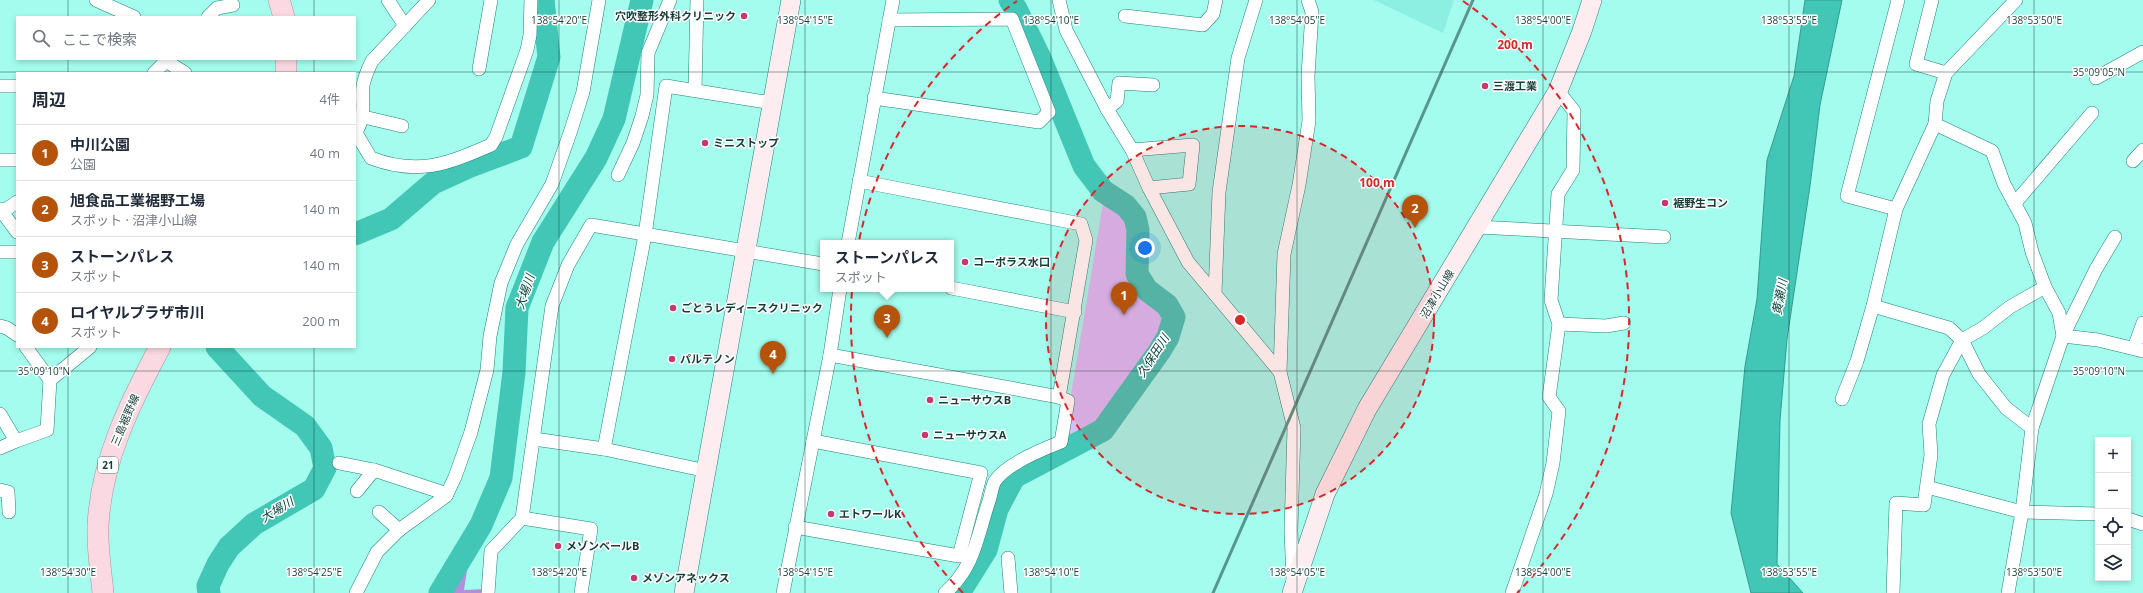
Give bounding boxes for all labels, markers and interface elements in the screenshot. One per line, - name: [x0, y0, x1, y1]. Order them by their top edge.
- place label: 穴吹整形外科クリニック: [615, 8, 736, 23]
- marker: 穴吹整形外科クリニック: [739, 11, 749, 21]
- text: 138°54'20"E: [531, 13, 587, 27]
- text: 138°54'15"E: [777, 13, 833, 27]
- text: 138°54'10"E: [1023, 13, 1079, 27]
- text: 138°54'05"E: [1269, 13, 1325, 27]
- text: 138°54'00"E: [1515, 13, 1571, 27]
- text: 138°53'55"E: [1761, 13, 1817, 27]
- text: 138°53'50"E: [2006, 13, 2062, 27]
- search box: [16, 16, 356, 60]
- icon: search: [30, 27, 52, 49]
- text: ここで検索: [62, 29, 137, 49]
- text: 200 m: [1497, 36, 1533, 53]
- text: 35°09'05"N: [2073, 65, 2125, 79]
- place label: 三渡工業: [1493, 78, 1537, 93]
- marker: 三渡工業: [1480, 81, 1490, 91]
- text: 周辺: [32, 88, 66, 111]
- text: 4件: [320, 90, 340, 108]
- text: 中川公園: [70, 134, 130, 154]
- place label: ミニストップ: [713, 135, 779, 150]
- marker: ミニストップ: [700, 138, 710, 148]
- text: 1: [41, 144, 49, 162]
- text: 40 m: [310, 144, 340, 162]
- text: 公園: [70, 155, 96, 173]
- text: 100 m: [1359, 174, 1395, 191]
- text: 旭食品工業裾野工場: [70, 190, 205, 210]
- pin: 2: [1402, 195, 1428, 228]
- place label: 裾野生コン: [1673, 195, 1728, 210]
- marker: 裾野生コン: [1660, 198, 1670, 208]
- text: 2: [41, 200, 49, 218]
- text: 140 m: [302, 200, 340, 218]
- text: スポット · 沼津小山線: [70, 211, 197, 229]
- your location: [1135, 238, 1155, 258]
- popup: [820, 240, 954, 292]
- text: ストーンパレス: [70, 246, 174, 266]
- text: ストーンパレス: [835, 247, 939, 267]
- place label: コーポラス水口: [973, 254, 1050, 269]
- text: 3: [41, 256, 49, 274]
- text: 140 m: [302, 256, 340, 274]
- marker: コーポラス水口: [960, 257, 970, 267]
- street label: 沼津小山線: [1416, 266, 1457, 321]
- text: スポット: [70, 267, 122, 285]
- text: スポット: [835, 268, 887, 286]
- water label: 大場川: [511, 270, 539, 312]
- water label: 黄瀬川: [1768, 276, 1791, 316]
- pin: 1: [1111, 282, 1137, 315]
- place label: ごとうレディースクリニック: [681, 300, 823, 315]
- text: ロイヤルプラザ市川: [70, 302, 205, 322]
- marker: ごとうレディースクリニック: [668, 303, 678, 313]
- pin: 3: [874, 305, 900, 338]
- text: 4: [41, 312, 49, 330]
- text: 200 m: [302, 312, 340, 330]
- centre of rings: [1233, 313, 1247, 327]
- text: スポット: [70, 323, 122, 341]
- water label: 久保田川: [1132, 329, 1174, 380]
- pin: 4: [760, 341, 786, 374]
- place label: パルテノン: [680, 351, 735, 366]
- marker: パルテノン: [667, 354, 677, 364]
- text: 35°09'10"N: [18, 364, 70, 378]
- text: 35°09'10"N: [2073, 364, 2125, 378]
- street label: 三島裾野線: [107, 392, 142, 448]
- place label: ニューサウスB: [938, 392, 1011, 407]
- marker: ニューサウスB: [925, 395, 935, 405]
- place label: ニューサウスA: [933, 427, 1007, 442]
- marker: ニューサウスA: [920, 430, 930, 440]
- map controls: [2095, 437, 2131, 581]
- button: +: [2095, 437, 2131, 473]
- road number: 21: [98, 457, 118, 473]
- button: −: [2095, 473, 2131, 509]
- water label: 大場川: [257, 492, 298, 526]
- place label: エトワールK: [839, 506, 902, 521]
- marker: エトワールK: [826, 509, 836, 519]
- button: locate: [2095, 509, 2131, 545]
- place label: メゾンベールB: [566, 538, 639, 553]
- marker: メゾンベールB: [553, 541, 563, 551]
- button: layers: [2095, 545, 2131, 581]
- text: 138°54'30"E: [40, 565, 96, 579]
- text: 138°54'25"E: [286, 565, 342, 579]
- text: 138°54'20"E: [531, 565, 587, 579]
- text: 138°54'15"E: [777, 565, 833, 579]
- text: 138°54'10"E: [1023, 565, 1079, 579]
- text: 138°54'05"E: [1269, 565, 1325, 579]
- text: 138°54'00"E: [1515, 565, 1571, 579]
- text: 138°53'55"E: [1761, 565, 1817, 579]
- text: 138°53'50"E: [2006, 565, 2062, 579]
- place label: メゾンアネックス: [642, 570, 730, 585]
- marker: メゾンアネックス: [629, 573, 639, 583]

